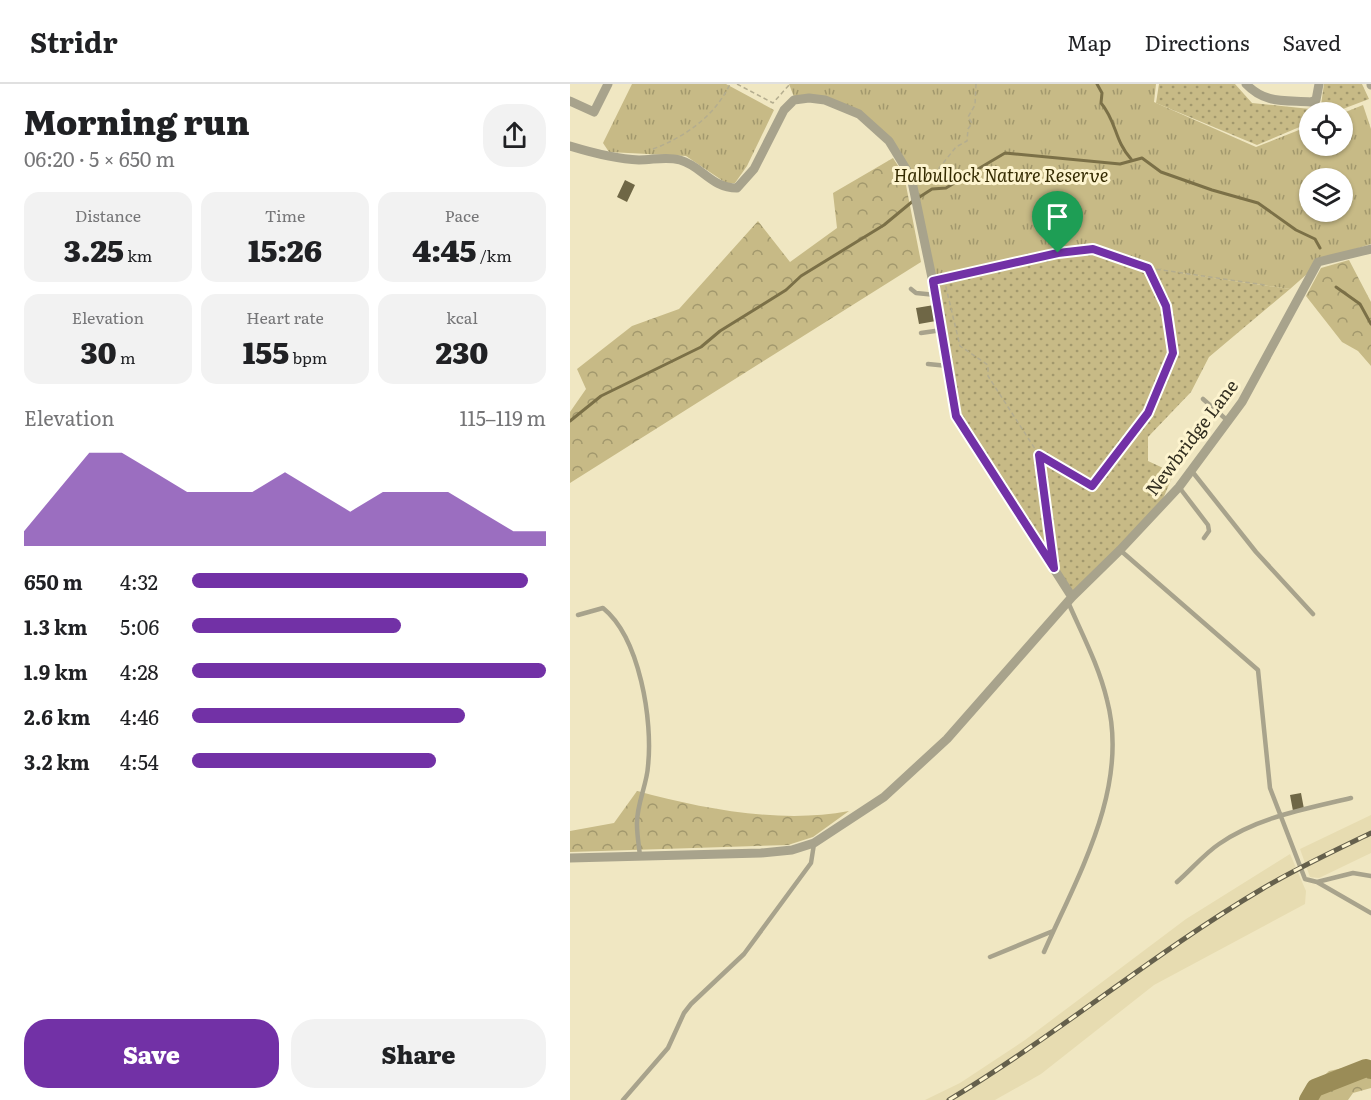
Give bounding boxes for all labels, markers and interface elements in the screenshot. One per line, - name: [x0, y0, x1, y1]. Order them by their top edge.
- text: Stridr: [30, 20, 118, 62]
- text: Map: [1067, 26, 1112, 57]
- text: Directions: [1145, 26, 1250, 57]
- text: Saved: [1283, 26, 1341, 57]
- text: Morning run: [24, 96, 250, 145]
- map controls: [1299, 102, 1353, 222]
- button: locate: [1299, 102, 1353, 156]
- button: share: [483, 104, 546, 167]
- text: 06:20 · 5 × 650 m: [24, 143, 175, 173]
- park label: Halbullock Nature Reserve: [894, 161, 1108, 188]
- button: layers: [1299, 168, 1353, 222]
- pin: [1032, 191, 1083, 253]
- icon: arrive: [1041, 200, 1074, 233]
- text: Distance: [75, 203, 141, 227]
- text: Time: [265, 203, 305, 227]
- text: Pace: [445, 203, 479, 227]
- text: 3.25: [64, 227, 124, 271]
- text: 15:26: [248, 227, 322, 271]
- text: 4:45: [412, 227, 477, 271]
- text: km: [124, 243, 152, 267]
- text: /km: [477, 243, 512, 267]
- text: Elevation: [72, 305, 144, 329]
- text: Heart rate: [246, 305, 324, 329]
- text: kcal: [446, 305, 478, 329]
- text: 30: [81, 329, 117, 373]
- text: 155: [243, 329, 289, 373]
- text: 230: [436, 329, 488, 373]
- text: m: [117, 345, 135, 369]
- text: bpm: [289, 345, 327, 369]
- street label: Newbridge Lane: [1138, 373, 1244, 501]
- text: Elevation: [24, 402, 114, 432]
- text: 115–119 m: [459, 402, 546, 432]
- text: 650 m: [24, 566, 83, 596]
- text: 4:32: [120, 566, 158, 596]
- text: 1.3 km: [24, 611, 87, 641]
- text: 5:06: [120, 611, 159, 641]
- text: 1.9 km: [24, 656, 88, 686]
- text: 4:28: [120, 656, 159, 686]
- text: 2.6 km: [24, 701, 90, 731]
- text: 4:46: [120, 701, 159, 731]
- text: 3.2 km: [24, 746, 90, 776]
- text: 4:54: [120, 746, 159, 776]
- button: Save: [24, 1019, 279, 1088]
- button: Share: [291, 1019, 546, 1088]

